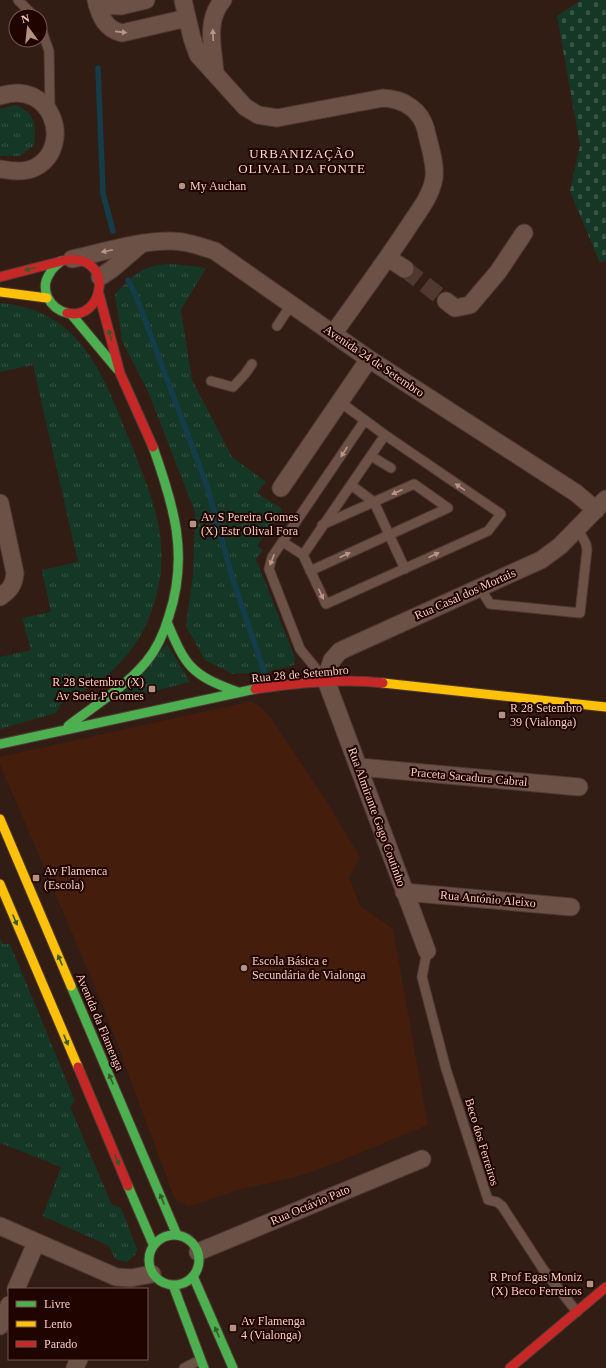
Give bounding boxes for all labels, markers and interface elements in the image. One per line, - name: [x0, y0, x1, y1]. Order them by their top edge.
- north arrow: [8, 8, 48, 48]
- text: N: [20, 12, 31, 25]
- one-way arrow: [115, 29, 127, 35]
- one-way arrow: [209, 29, 216, 41]
- district label: URBANIZAÇÃO OLIVAL DA FONTE: [238, 146, 366, 176]
- place label: My Auchan: [190, 179, 246, 193]
- marker: My Auchan: [177, 181, 187, 191]
- one-way arrow: [101, 249, 113, 255]
- one-way arrow: [24, 266, 36, 272]
- street label: Avenida 24 de Setembro: [321, 322, 427, 400]
- one-way arrow: [107, 329, 113, 341]
- one-way arrow: [340, 447, 348, 457]
- one-way arrow: [454, 483, 466, 490]
- one-way arrow: [392, 489, 403, 495]
- place label: Av S Pereira Gomes (X) Estr Olival Fora: [201, 510, 299, 538]
- marker: Av S Pereira Gomes (X) Estr Olival Fora: [188, 519, 198, 529]
- one-way arrow: [340, 552, 351, 558]
- one-way arrow: [428, 552, 440, 559]
- one-way arrow: [268, 555, 274, 567]
- street label: Rua Casal dos Mortais: [412, 565, 518, 623]
- one-way arrow: [318, 588, 324, 600]
- street label: Rua 28 de Setembro: [251, 663, 349, 685]
- place label: R 28 Setembro (X) Av Soeir P Gomes: [52, 675, 144, 703]
- marker: R 28 Setembro (X) Av Soeir P Gomes: [147, 684, 157, 694]
- place label: R 28 Setembro 39 (Vialonga): [510, 701, 582, 729]
- marker: R 28 Setembro 39 (Vialonga): [497, 710, 507, 720]
- street label: Rua Almirante Gago Coutinho: [345, 746, 409, 888]
- street label: Praceta Sacadura Cabral: [410, 765, 529, 789]
- place label: Av Flamenca (Escola): [44, 864, 108, 892]
- marker: Av Flamenca (Escola): [31, 873, 41, 883]
- street label: Rua António Aleixo: [440, 888, 536, 910]
- one-way arrow: [13, 915, 19, 927]
- one-way arrow: [57, 954, 63, 965]
- place label: Escola Básica e Secundária de Vialonga: [252, 954, 366, 982]
- marker: Escola Básica e Secundária de Vialonga: [239, 963, 249, 973]
- street label: Avenida da Flamenga: [73, 971, 127, 1073]
- one-way arrow: [63, 1034, 69, 1046]
- one-way arrow: [108, 1074, 114, 1085]
- street label: Beco dos Ferreiros: [462, 1097, 502, 1188]
- one-way arrow: [114, 1154, 120, 1165]
- street label: Rua Octávio Pato: [268, 1182, 352, 1228]
- one-way arrow: [159, 1193, 165, 1205]
- place label: R Prof Egas Moniz (X) Beco Ferreiros: [490, 1270, 582, 1298]
- marker: R Prof Egas Moniz (X) Beco Ferreiros: [585, 1279, 595, 1289]
- legend: [8, 1288, 148, 1360]
- text: Livre: [44, 1297, 70, 1311]
- place label: Av Flamenga 4 (Vialonga): [241, 1314, 306, 1342]
- text: Lento: [44, 1317, 72, 1331]
- marker: Av Flamenga 4 (Vialonga): [228, 1323, 238, 1333]
- one-way arrow: [214, 1326, 220, 1338]
- text: Parado: [44, 1337, 77, 1351]

